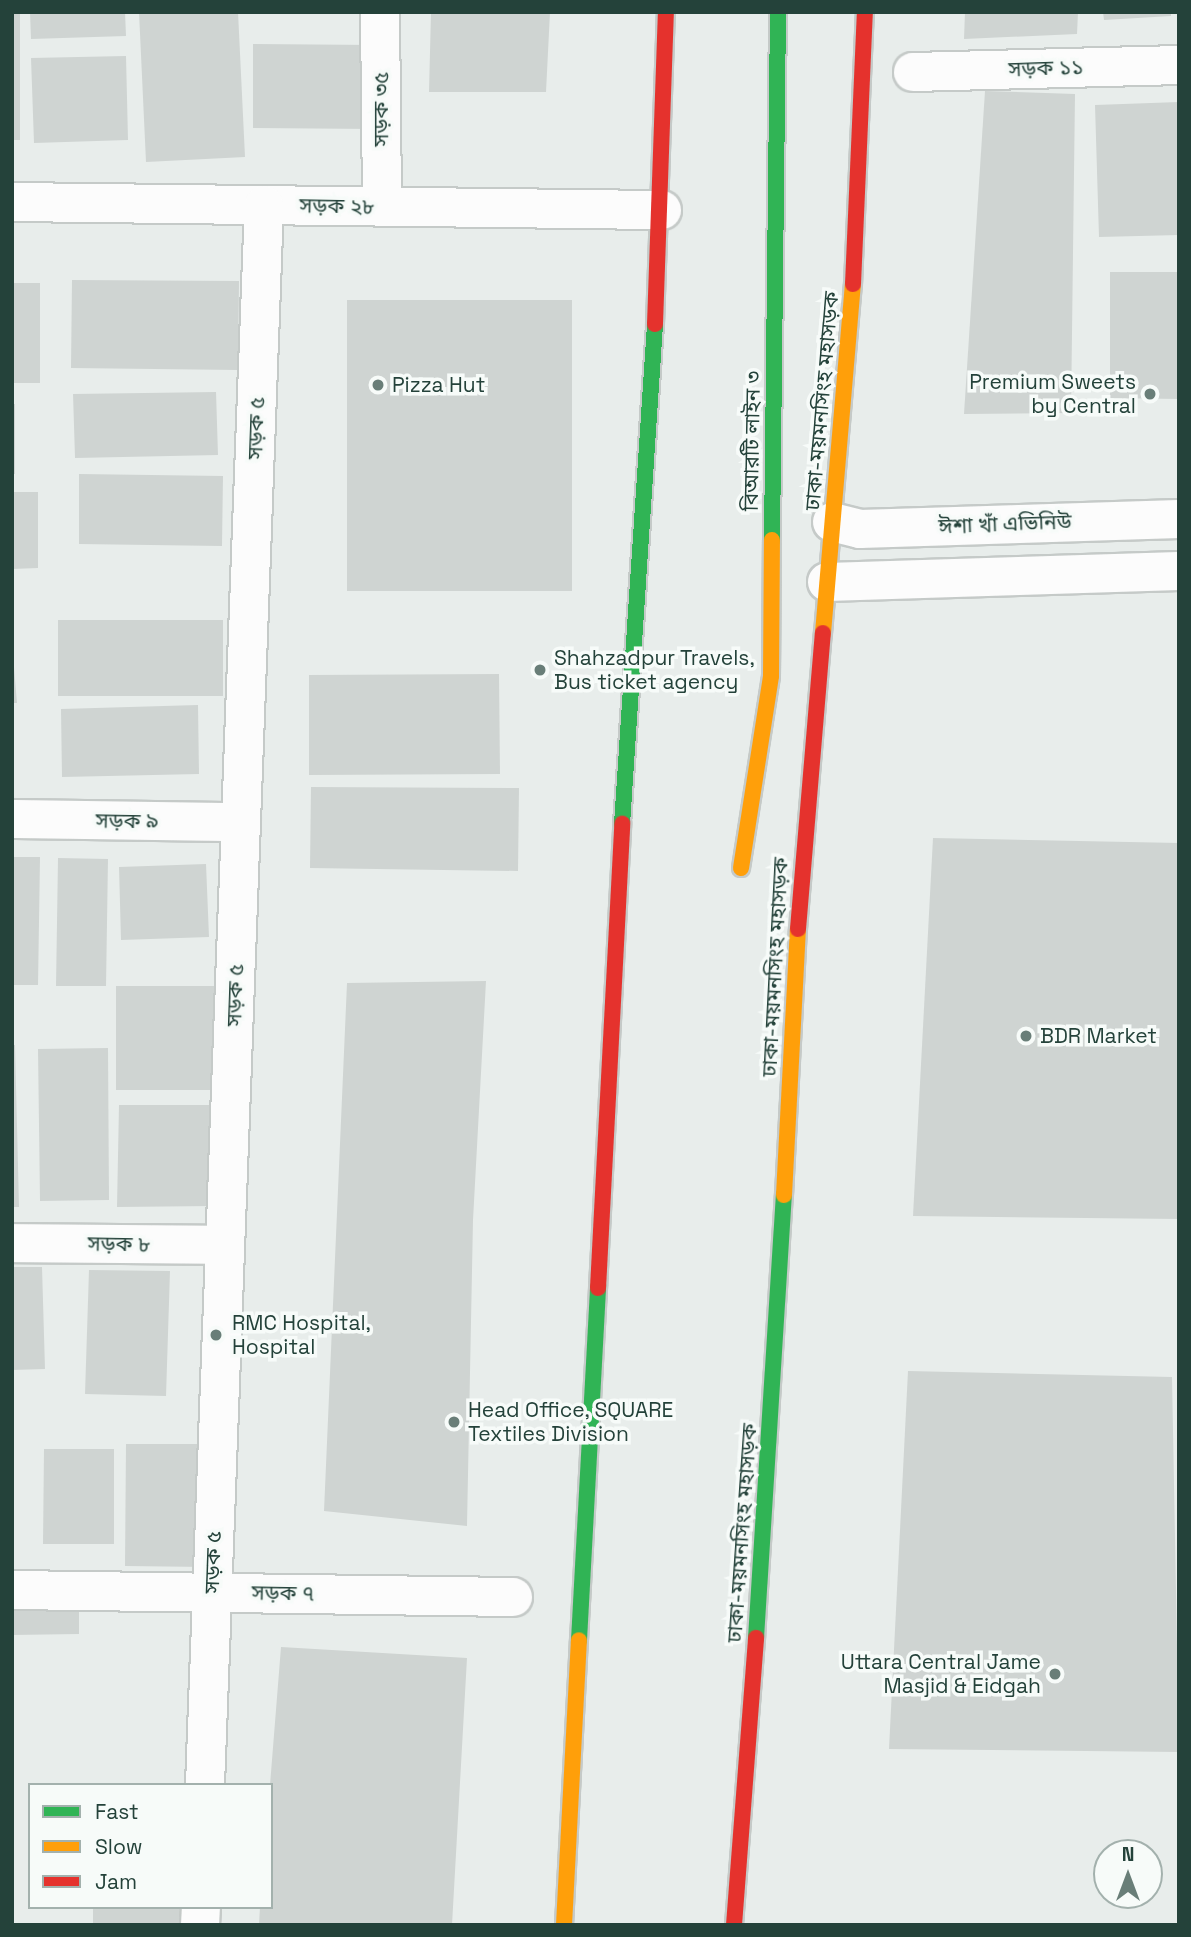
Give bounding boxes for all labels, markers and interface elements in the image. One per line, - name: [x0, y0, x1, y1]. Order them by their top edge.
- street label: সড়ক ১১: [1008, 54, 1084, 82]
- street label: সড়ক ৩৫: [368, 71, 394, 147]
- street label: সড়ক ২৮: [299, 193, 375, 219]
- street label: ঢাকা-ময়মনসিংহ মহাসড়ক: [800, 290, 844, 512]
- place label: Premium Sweets by Central: [969, 369, 1136, 419]
- street label: বিআরটি লাইন ৩: [738, 371, 766, 511]
- place label: Pizza Hut: [392, 372, 485, 398]
- marker: Pizza Hut: [370, 377, 386, 393]
- marker: Premium Sweets by Central: [1142, 386, 1158, 402]
- street label: সড়ক ৫: [242, 396, 270, 460]
- street label: ঈশা খাঁ এভিনিউ: [938, 509, 1072, 539]
- place label: Shahzadpur Travels, Bus ticket agency: [554, 645, 755, 695]
- marker: Shahzadpur Travels, Bus ticket agency: [532, 662, 548, 678]
- street label: সড়ক ৯: [95, 808, 159, 834]
- street label: ঢাকা-ময়মনসিংহ মহাসড়ক: [757, 857, 793, 1077]
- street label: সড়ক ৫: [221, 963, 249, 1027]
- place label: BDR Market: [1040, 1023, 1157, 1049]
- marker: BDR Market: [1018, 1028, 1034, 1044]
- street label: সড়ক ৮: [87, 1231, 151, 1257]
- place label: RMC Hospital, Hospital: [232, 1310, 371, 1360]
- marker: RMC Hospital, Hospital: [206, 1325, 226, 1345]
- place label: Head Office, SQUARE Textiles Division: [468, 1397, 674, 1447]
- marker: Head Office, SQUARE Textiles Division: [446, 1414, 462, 1430]
- street label: ঢাকা-ময়মনসিংহ মহাসড়ক: [722, 1423, 762, 1643]
- street label: সড়ক ৫: [199, 1530, 227, 1594]
- street label: সড়ক ৭: [251, 1580, 315, 1606]
- place label: Uttara Central Jame Masjid & Eidgah: [841, 1649, 1041, 1699]
- marker: Uttara Central Jame Masjid & Eidgah: [1047, 1666, 1063, 1682]
- legend: [28, 1783, 273, 1909]
- text: Fast: [95, 1798, 139, 1825]
- text: Slow: [95, 1833, 143, 1860]
- north arrow: [1093, 1839, 1163, 1909]
- text: N: [1122, 1842, 1134, 1867]
- text: Jam: [95, 1868, 137, 1895]

